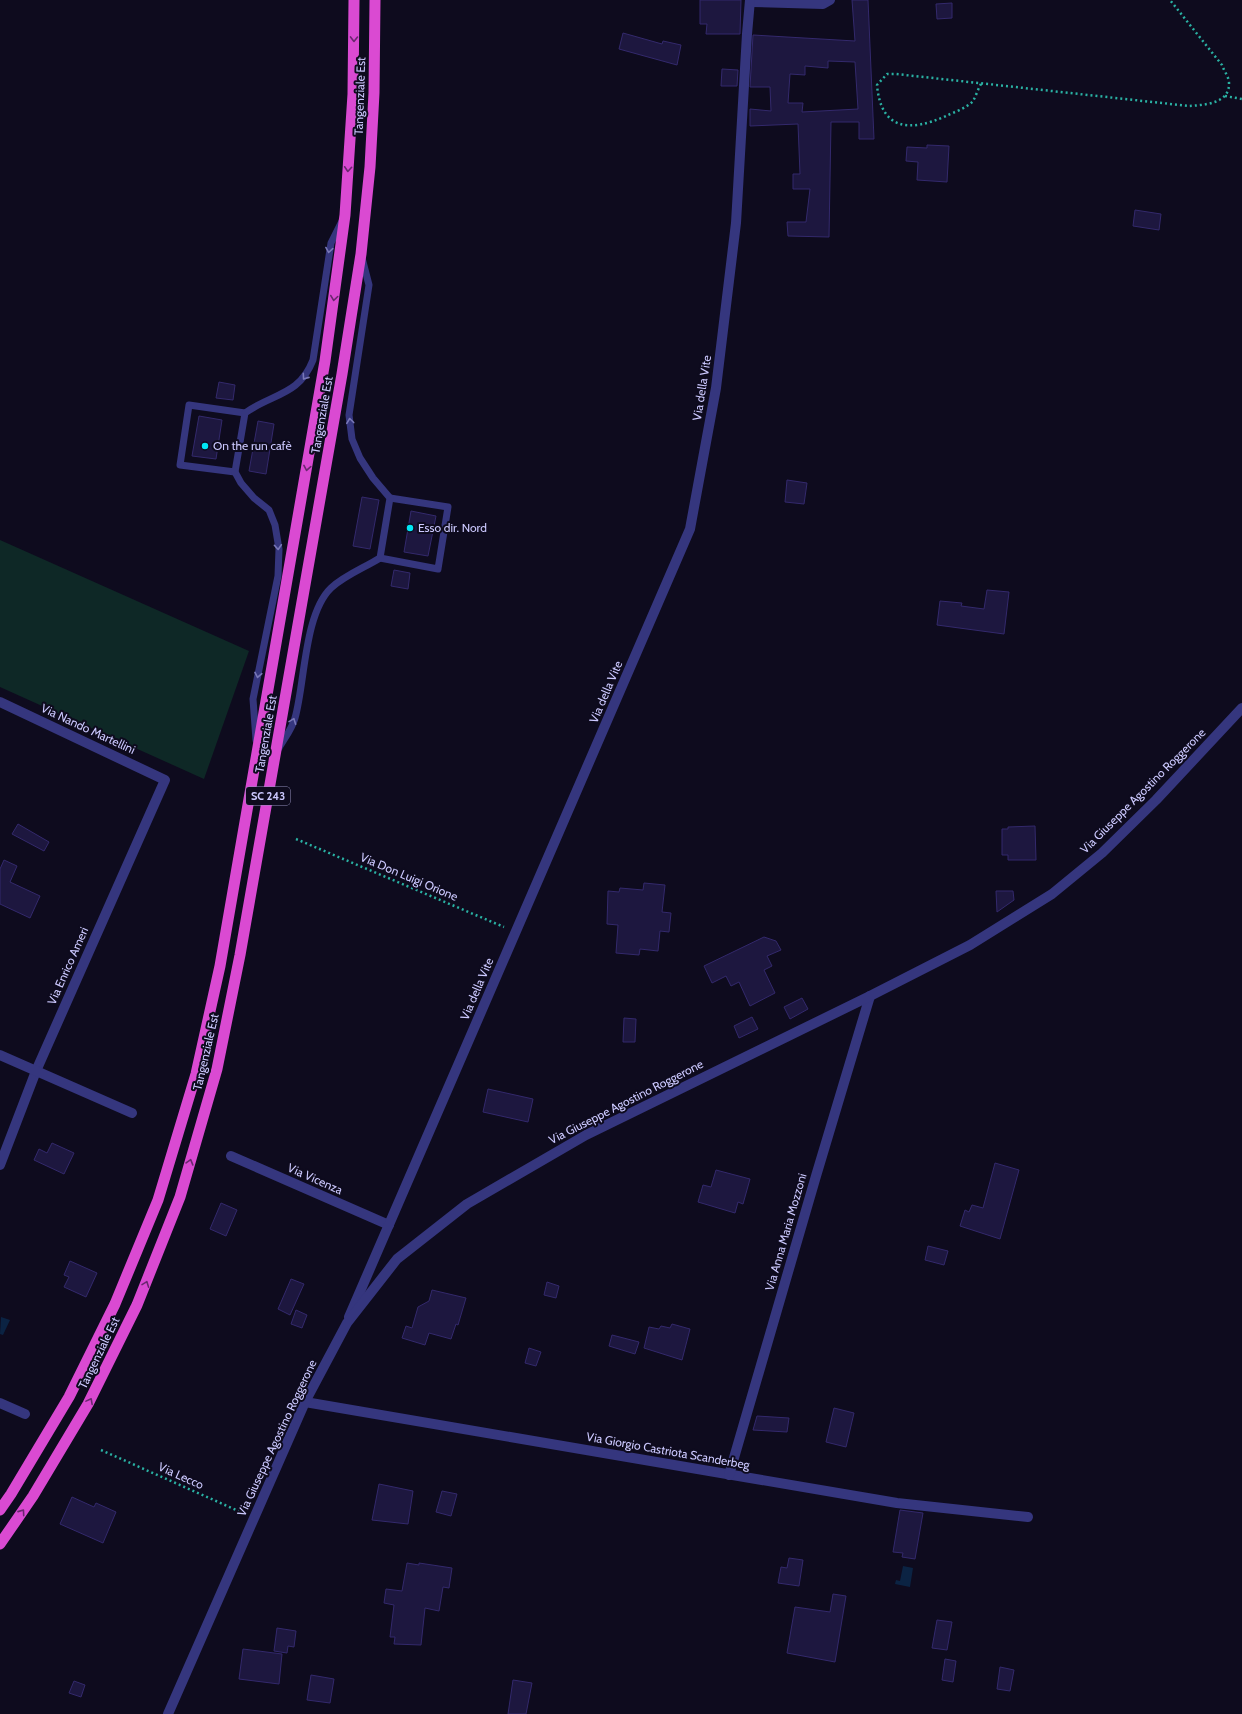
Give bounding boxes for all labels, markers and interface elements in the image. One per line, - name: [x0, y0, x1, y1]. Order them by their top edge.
- one-way arrow: [350, 36, 358, 42]
- street label: Tangenziale Est: [351, 57, 368, 135]
- one-way arrow: [344, 166, 352, 172]
- one-way arrow: [325, 247, 334, 253]
- one-way arrow: [330, 295, 339, 301]
- street label: Via della Vite: [689, 354, 714, 422]
- one-way arrow: [303, 372, 310, 379]
- street label: Tangenziale Est: [307, 375, 336, 455]
- one-way arrow: [346, 418, 355, 424]
- place label: On the run cafè: [213, 438, 292, 453]
- marker: On the run cafè: [200, 441, 210, 451]
- one-way arrow: [303, 465, 311, 471]
- place label: Esso dir. Nord: [418, 520, 487, 535]
- marker: Esso dir. Nord: [405, 523, 415, 533]
- one-way arrow: [273, 544, 282, 550]
- street label: Via della Vite: [586, 658, 625, 725]
- one-way arrow: [254, 672, 262, 678]
- street label: Tangenziale Est: [251, 694, 280, 774]
- street label: Via Nando Martellini: [39, 700, 138, 757]
- one-way arrow: [288, 717, 296, 724]
- street label: Via Giuseppe Agostino Roggerone: [1077, 725, 1208, 856]
- road number: SC 243: [246, 787, 290, 805]
- street label: Via Don Luigi Orione: [358, 849, 460, 904]
- street label: Via Enrico Ameri: [44, 925, 91, 1007]
- street label: Via della Vite: [457, 955, 496, 1022]
- street label: Tangenziale Est: [189, 1012, 222, 1092]
- street label: Via Giuseppe Agostino Roggerone: [546, 1056, 705, 1147]
- one-way arrow: [185, 1159, 194, 1166]
- street label: Via Vicenza: [285, 1160, 345, 1197]
- street label: Via Anna Maria Mozzoni: [762, 1171, 809, 1292]
- one-way arrow: [141, 1281, 149, 1288]
- street label: Tangenziale Est: [75, 1314, 122, 1391]
- street label: Via Giuseppe Agostino Roggerone: [234, 1357, 320, 1519]
- one-way arrow: [85, 1398, 92, 1405]
- street label: Via Giorgio Castriota Scanderbeg: [585, 1429, 752, 1472]
- street label: Via Lecco: [156, 1459, 207, 1492]
- one-way arrow: [17, 1510, 24, 1517]

